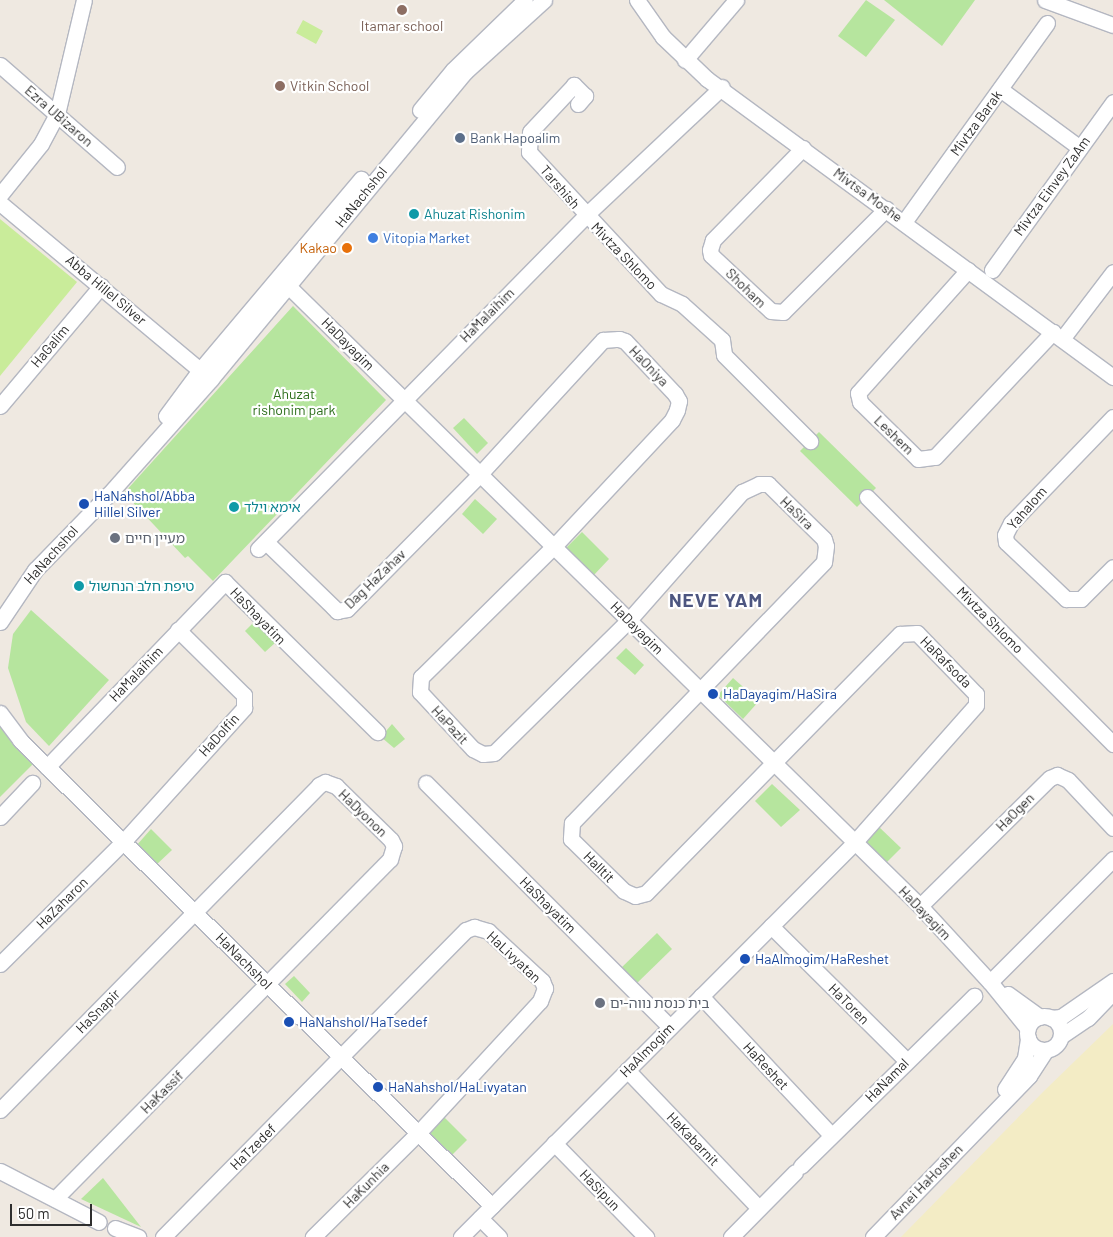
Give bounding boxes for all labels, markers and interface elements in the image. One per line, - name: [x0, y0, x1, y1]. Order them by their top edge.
- marker: Itamar school: [396, 4, 408, 16]
- place label: Itamar school: [361, 18, 443, 34]
- place label: Vitkin School: [290, 78, 369, 94]
- marker: Vitkin School: [274, 80, 286, 92]
- street label: Ezra UBizaron: [22, 82, 96, 150]
- street label: Mivtza Barak: [947, 87, 1005, 159]
- place label: Bank Hapoalim: [470, 130, 560, 146]
- marker: Bank Hapoalim: [454, 132, 466, 144]
- street label: Mivtza Einvey ZaAm: [1010, 133, 1094, 239]
- street label: Tarshish: [537, 162, 583, 212]
- street label: HaNachshol: [332, 163, 390, 231]
- street label: Mivtsa Moshe: [830, 164, 906, 226]
- place label: Ahuzat Rishonim: [424, 206, 525, 222]
- marker: Ahuzat Rishonim: [408, 208, 420, 220]
- street label: Mivtza Shlomo: [588, 219, 660, 293]
- place label: Vitopia Market: [383, 230, 470, 246]
- marker: Vitopia Market: [367, 232, 379, 244]
- place label: Kakao: [300, 240, 337, 256]
- marker: Kakao: [341, 242, 353, 254]
- street label: Abba Hillel Silver: [62, 251, 150, 329]
- street label: Shoham: [722, 265, 770, 311]
- street label: HaMalaihim: [456, 284, 518, 346]
- street label: HaDayagim: [318, 314, 378, 374]
- street label: HaGalim: [27, 321, 73, 371]
- street label: HaOniya: [626, 342, 672, 390]
- park label: Ahuzat rishonim park: [253, 386, 335, 418]
- street label: Leshem: [871, 412, 917, 458]
- street label: Yahalom: [1004, 483, 1050, 533]
- place label: HaNahshol/Abba Hillel Silver: [94, 488, 195, 520]
- street label: HaSira: [777, 493, 817, 533]
- marker: HaNahshol/Abba Hillel Silver: [78, 498, 90, 510]
- place label: אימא וילד: [244, 499, 301, 515]
- marker: אימא וילד: [228, 501, 240, 513]
- street label: HaNachshol: [20, 522, 82, 588]
- place label: מעיין חיים: [125, 530, 185, 546]
- marker: מעיין חיים: [109, 532, 121, 544]
- street label: Dag HaZahav: [341, 546, 409, 612]
- place label: טיפת חלב הנחשול: [89, 578, 194, 594]
- marker: טיפת חלב הנחשול: [73, 580, 85, 592]
- street label: Mivtza Shlomo: [953, 583, 1027, 657]
- street label: HaShayatim: [227, 584, 289, 648]
- district label: NEVE YAM: [668, 589, 764, 611]
- street label: HaDayagim: [607, 598, 667, 658]
- street label: HaRafsoda: [917, 633, 975, 691]
- street label: HaMalaihim: [106, 643, 166, 705]
- place label: HaDayagim/HaSira: [723, 686, 837, 702]
- marker: HaDayagim/HaSira: [707, 688, 719, 700]
- street label: HaPazit: [428, 702, 472, 748]
- street label: HaDolfin: [195, 710, 243, 760]
- street label: HaDyonon: [335, 786, 391, 840]
- street label: HaOgen: [992, 789, 1038, 835]
- street label: HaIltit: [580, 848, 618, 886]
- street label: HaShayatim: [516, 873, 580, 937]
- street label: HaZaharon: [33, 874, 91, 932]
- street label: HaDayagim: [895, 883, 955, 943]
- street label: HaLivyatan: [484, 928, 544, 986]
- street label: HaNachshol: [212, 929, 276, 993]
- place label: HaAlmogim/HaReshet: [755, 951, 889, 967]
- marker: HaAlmogim/HaReshet: [739, 953, 751, 965]
- street label: HaToren: [825, 980, 873, 1028]
- street label: HaSnapir: [72, 985, 124, 1037]
- place label: בית כנסת נווה-ים: [610, 995, 709, 1011]
- marker: בית כנסת נווה-ים: [594, 997, 606, 1009]
- place label: HaNahshol/HaTsedef: [299, 1014, 428, 1030]
- marker: HaNahshol/HaTsedef: [283, 1016, 295, 1028]
- street label: HaAlmogim: [616, 1019, 678, 1081]
- street label: HaReshet: [740, 1039, 792, 1093]
- street label: HaNamal: [862, 1055, 912, 1105]
- street label: HaKassif: [137, 1067, 187, 1117]
- place label: HaNahshol/HaLivyatan: [388, 1079, 527, 1095]
- marker: HaNahshol/HaLivyatan: [372, 1081, 384, 1093]
- street label: HaKabarnit: [663, 1109, 723, 1169]
- street label: HaTzedef: [227, 1121, 279, 1173]
- street label: Avnei HaHoshen: [886, 1141, 966, 1223]
- street label: HaKunhia: [339, 1158, 393, 1212]
- street label: HaSipun: [576, 1166, 624, 1214]
- scale bar: [12, 1194, 95, 1226]
- text: 50 m: [18, 1204, 50, 1222]

